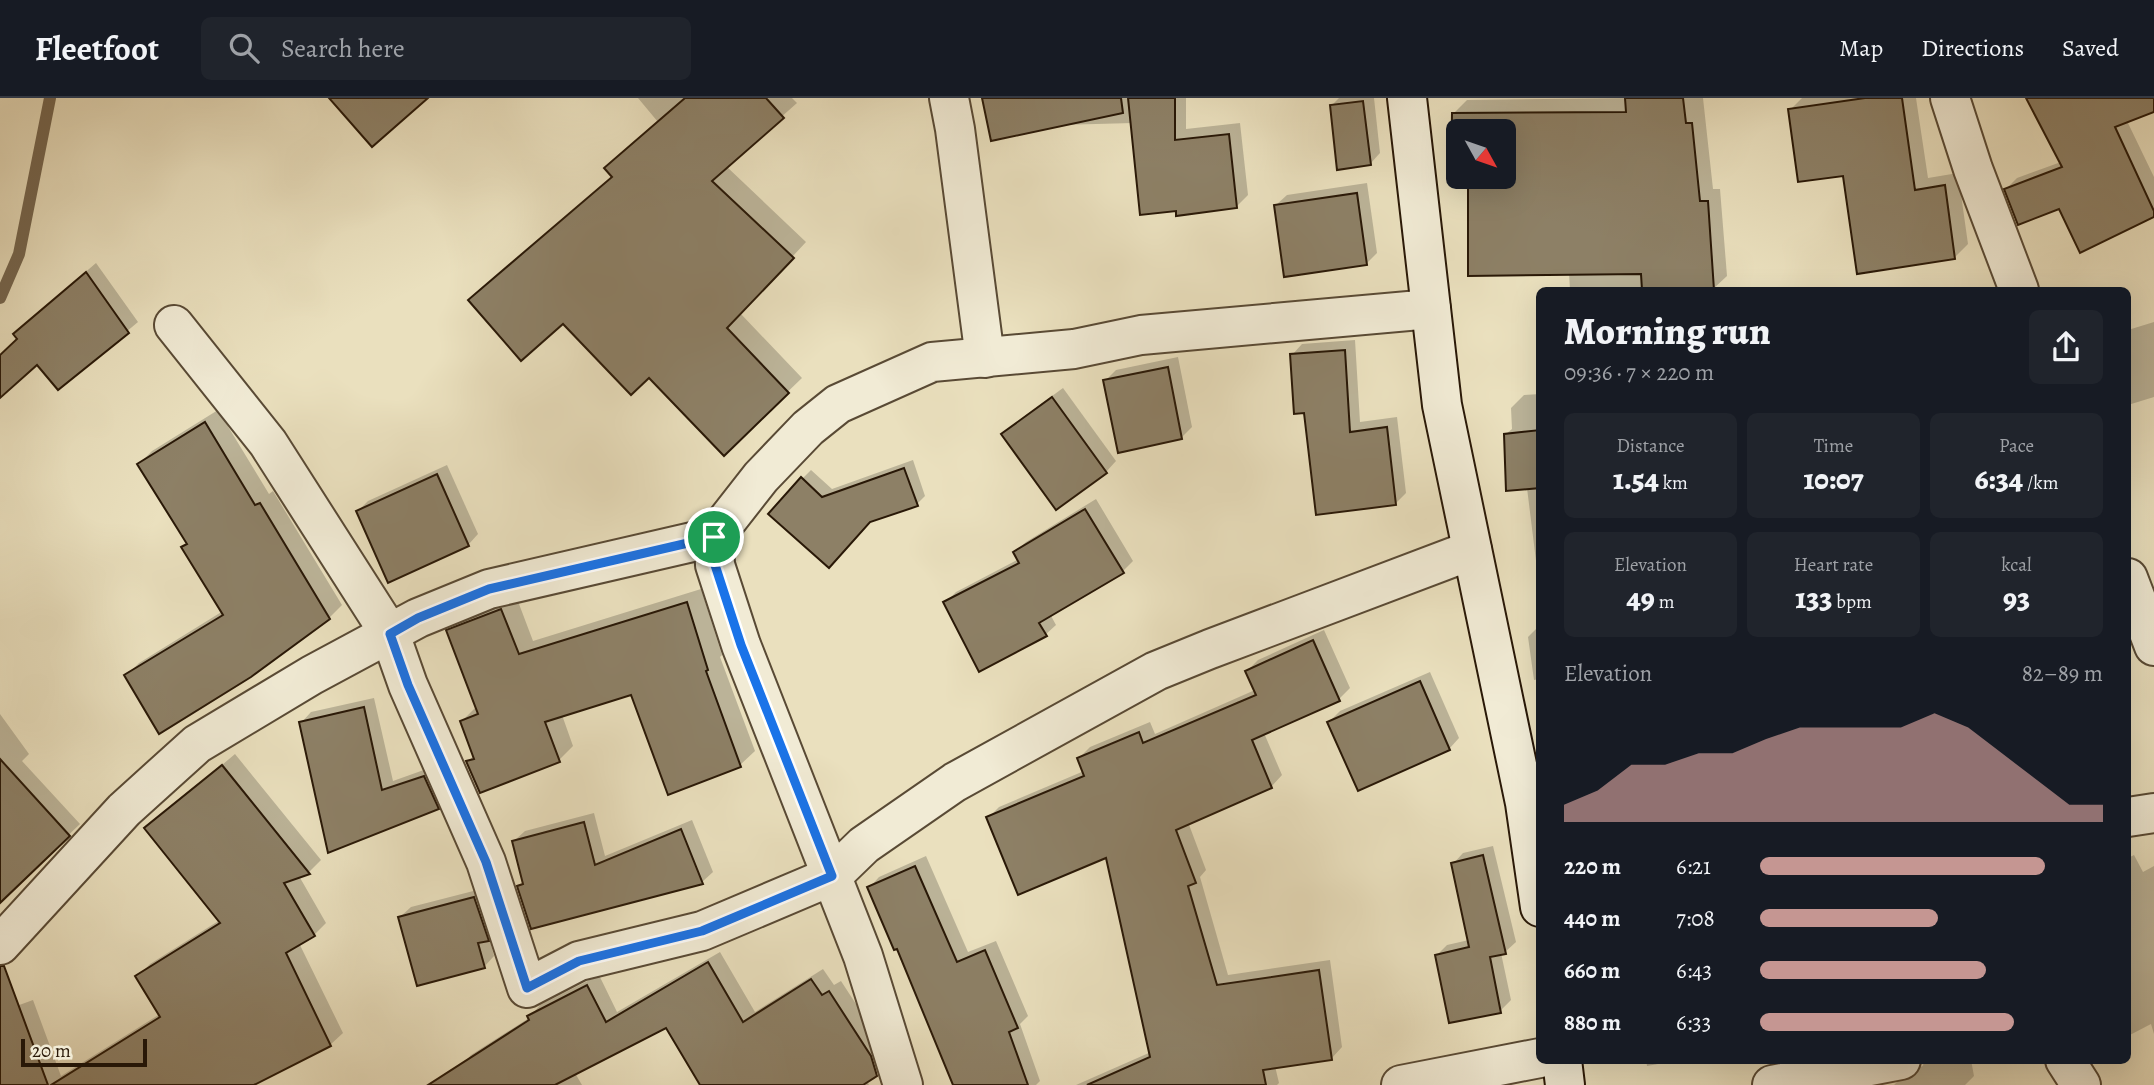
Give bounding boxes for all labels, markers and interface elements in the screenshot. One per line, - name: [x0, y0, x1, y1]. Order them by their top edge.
- search box: [201, 17, 691, 80]
- text: Fleetfoot: [35, 26, 159, 71]
- icon: search: [225, 29, 263, 67]
- text: Search here: [281, 31, 405, 66]
- text: Map: [1839, 32, 1883, 64]
- text: Directions: [1921, 32, 2024, 64]
- text: Saved: [2062, 32, 2119, 64]
- north arrow: [1446, 119, 1516, 189]
- map controls: [1446, 119, 1516, 189]
- text: Morning run: [1564, 305, 1771, 357]
- button: share: [2029, 310, 2103, 384]
- text: 09:36 · 7 × 220 m: [1564, 357, 1714, 388]
- text: Distance: [1616, 433, 1685, 459]
- text: Time: [1814, 433, 1853, 459]
- text: Pace: [1999, 433, 2034, 459]
- text: 1.54: [1613, 459, 1659, 499]
- text: 10:07: [1803, 459, 1864, 499]
- text: 6:34: [1974, 459, 2023, 499]
- text: km: [1659, 470, 1688, 496]
- text: /km: [2023, 470, 2059, 496]
- pin: [684, 507, 744, 567]
- icon: arrive: [695, 518, 733, 556]
- text: Elevation: [1614, 552, 1687, 578]
- text: Heart rate: [1794, 552, 1873, 578]
- text: kcal: [2001, 552, 2032, 578]
- text: 49: [1627, 578, 1655, 618]
- text: 133: [1795, 578, 1833, 618]
- text: 93: [2003, 578, 2030, 618]
- text: m: [1655, 589, 1675, 615]
- text: bpm: [1833, 589, 1872, 615]
- text: Elevation: [1564, 658, 1652, 689]
- text: 82–89 m: [2022, 658, 2103, 689]
- text: 220 m: [1564, 851, 1621, 882]
- text: 6:21: [1676, 851, 1711, 882]
- text: 440 m: [1564, 903, 1620, 934]
- text: 7:08: [1676, 903, 1715, 934]
- text: 660 m: [1564, 955, 1620, 986]
- text: 6:43: [1676, 955, 1712, 986]
- text: 880 m: [1564, 1007, 1621, 1038]
- text: 6:33: [1676, 1007, 1711, 1038]
- scale bar: [21, 1036, 147, 1068]
- text: 20 m: [32, 1038, 71, 1064]

